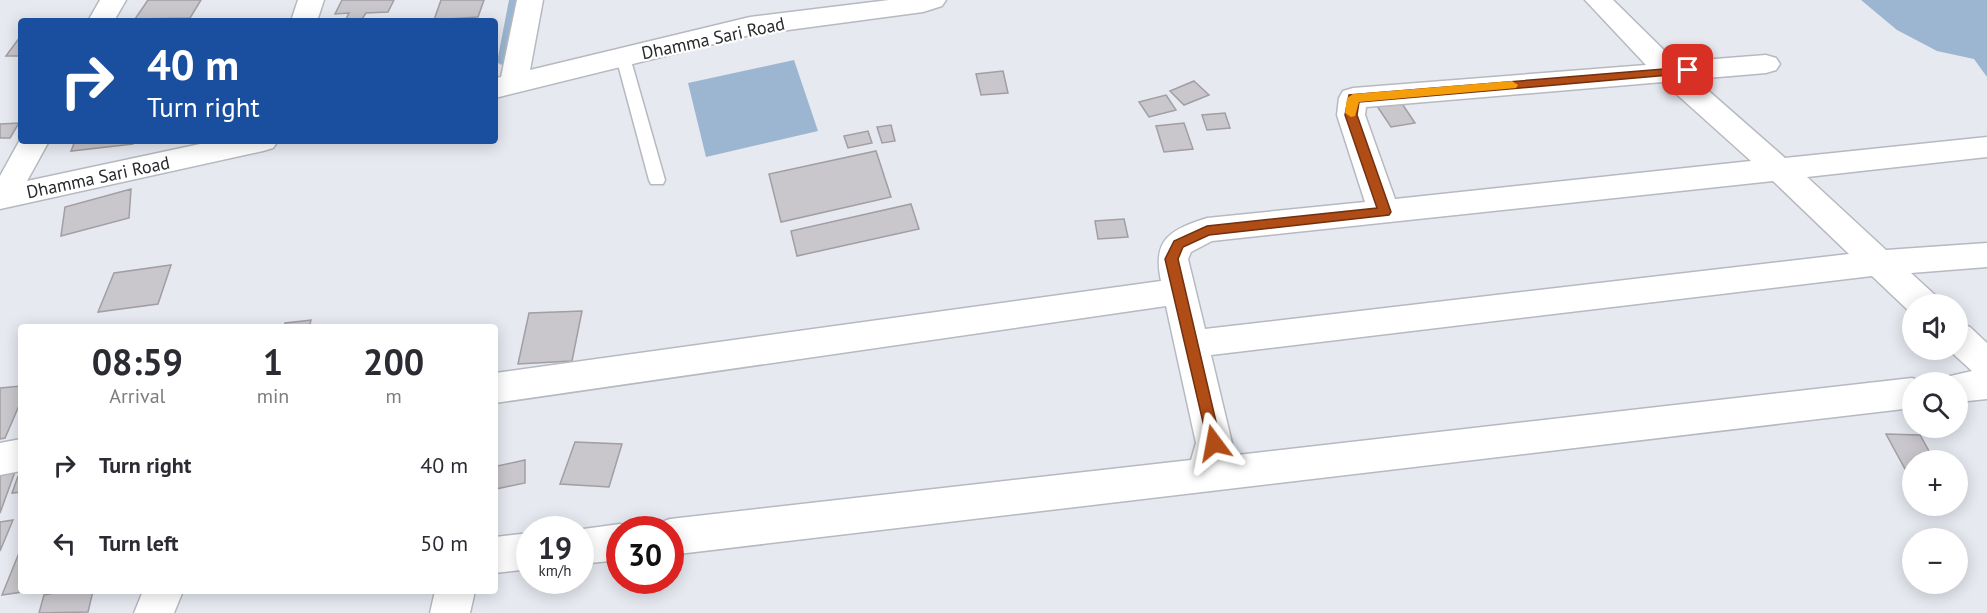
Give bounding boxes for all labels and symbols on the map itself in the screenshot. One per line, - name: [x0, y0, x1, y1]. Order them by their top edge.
- street label: Dhamma Sari Road: [639, 12, 787, 64]
- pin: [1662, 44, 1713, 95]
- street label: Dhamma Sari Road: [24, 151, 172, 203]
- position arrow: [1182, 411, 1246, 475]
- speed limit sign: 30: [606, 516, 684, 594]

